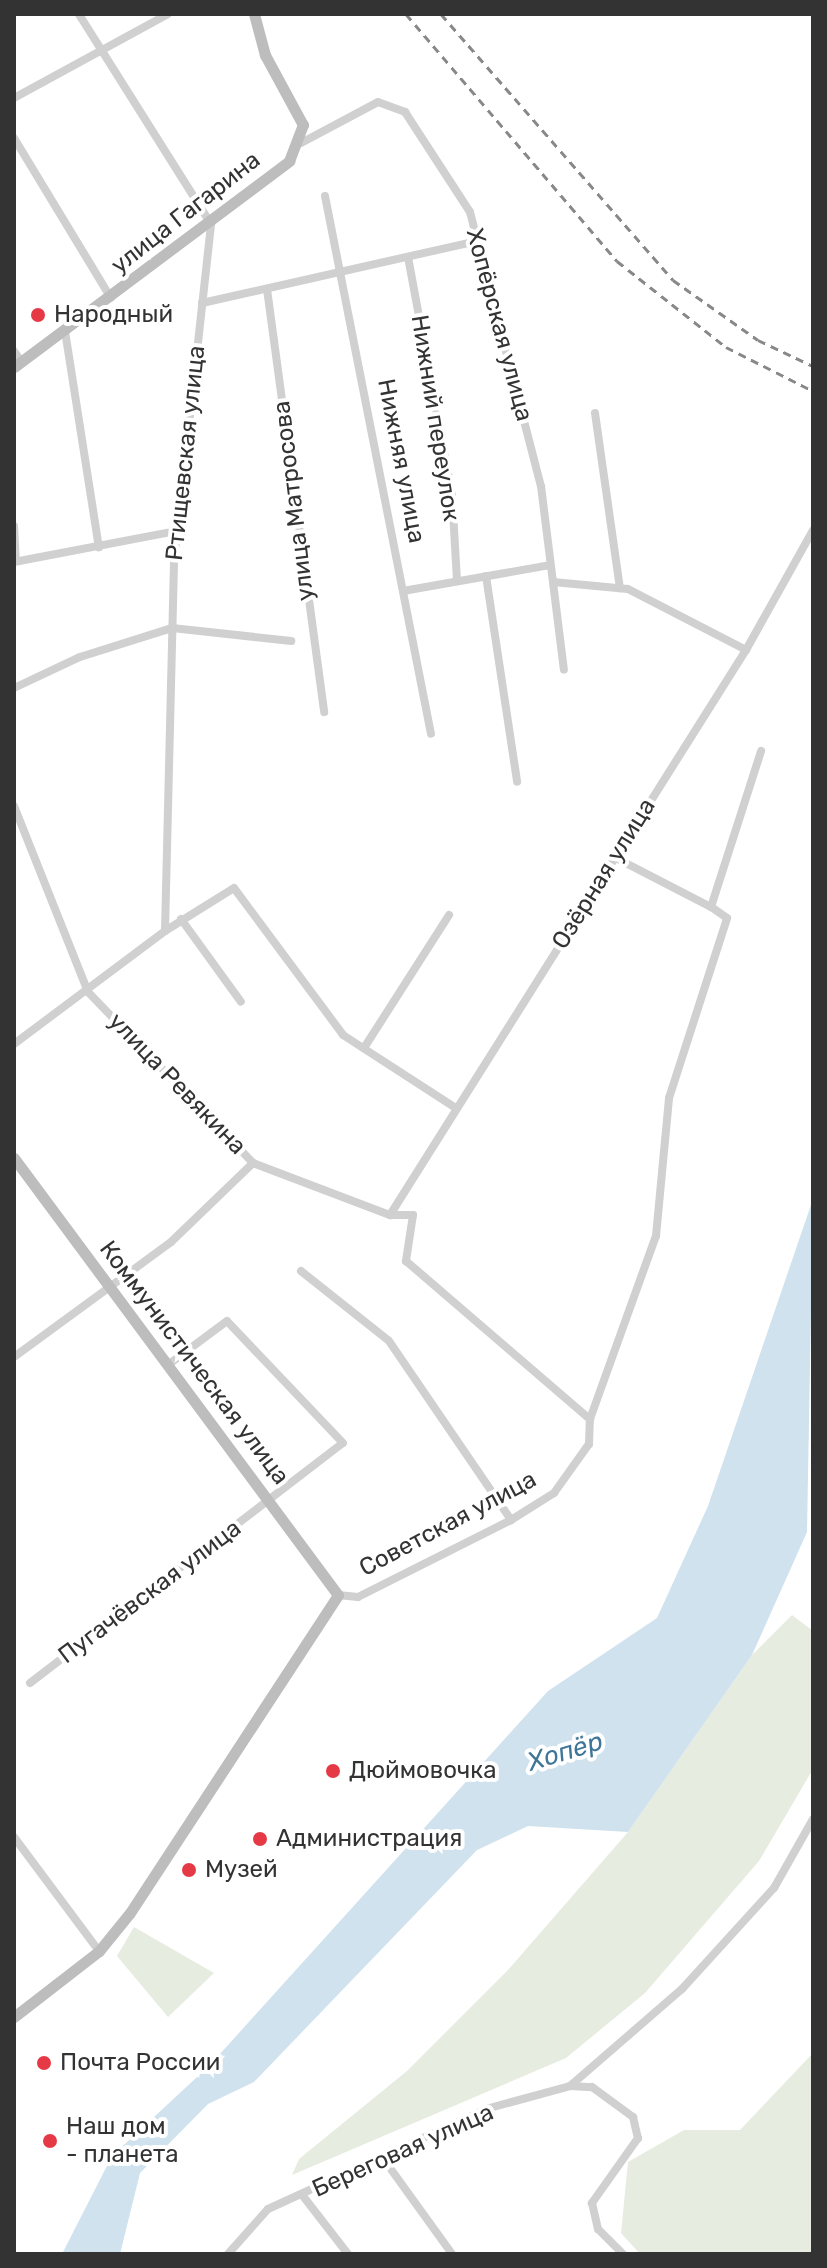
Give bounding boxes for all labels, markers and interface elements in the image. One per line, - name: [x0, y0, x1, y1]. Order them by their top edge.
- street label: улица Гагарина: [106, 146, 266, 280]
- street label: Хопёрская улица: [459, 226, 539, 424]
- place label: Народный: [54, 301, 173, 329]
- marker: Народный: [29, 306, 47, 324]
- street label: Нижний переулок: [404, 313, 466, 523]
- street label: Ртищевская улица: [160, 344, 212, 562]
- street label: Нижняя улица: [371, 376, 431, 546]
- street label: улица Матросова: [267, 399, 321, 603]
- street label: Озёрная улица: [546, 793, 662, 955]
- street label: улица Ревякина: [102, 1007, 252, 1161]
- street label: Коммунистическая улица: [93, 1235, 295, 1491]
- street label: Советская улица: [355, 1465, 541, 1583]
- street label: Пугачёвская улица: [53, 1514, 247, 1670]
- water label: Хопёр: [524, 1726, 606, 1778]
- place label: Дюймовочка: [349, 1757, 496, 1785]
- marker: Дюймовочка: [324, 1762, 342, 1780]
- place label: Администрация: [276, 1825, 462, 1853]
- marker: Администрация: [251, 1830, 269, 1848]
- place label: Музей: [205, 1856, 278, 1884]
- marker: Музей: [180, 1861, 198, 1879]
- place label: Почта России: [60, 2049, 220, 2077]
- marker: Почта России: [35, 2054, 53, 2072]
- street label: Береговая улица: [308, 2098, 498, 2204]
- place label: Наш дом - планета: [66, 2113, 178, 2169]
- marker: Наш дом - планета: [41, 2132, 59, 2150]

